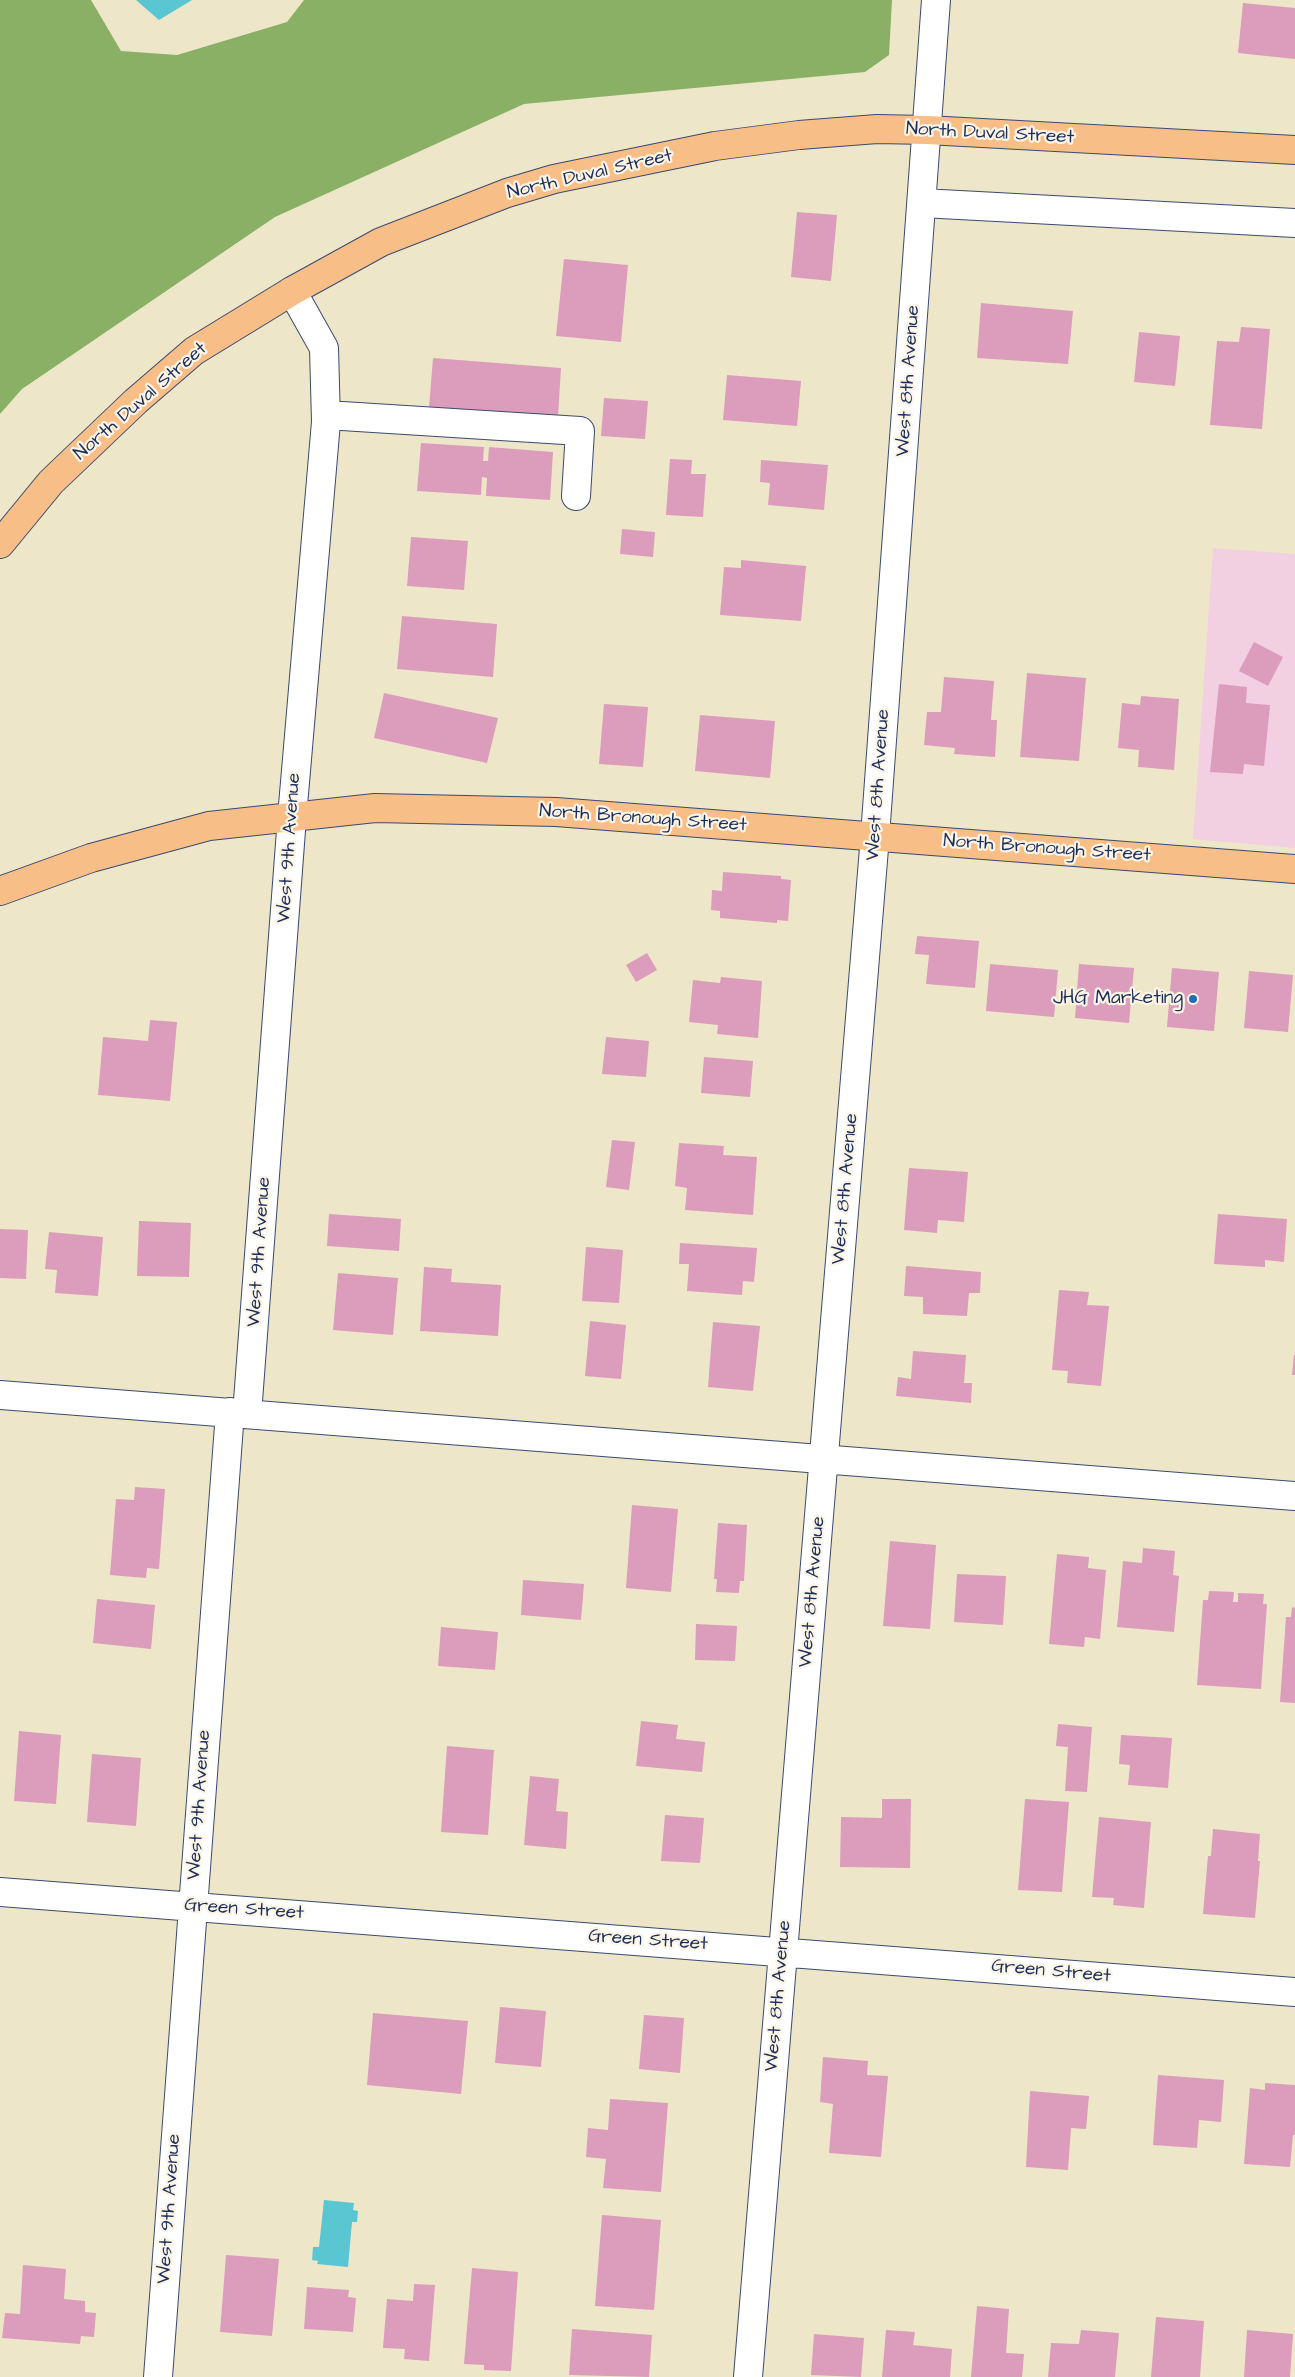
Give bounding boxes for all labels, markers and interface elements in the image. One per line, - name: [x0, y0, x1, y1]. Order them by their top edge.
- street label: North Duval Street: [905, 118, 1075, 150]
- street label: North Duval Street: [505, 145, 675, 205]
- street label: West 8th Avenue: [892, 305, 926, 457]
- street label: North Duval Street: [70, 338, 212, 466]
- street label: West 8th Avenue: [862, 709, 896, 861]
- street label: West 9th Avenue: [273, 772, 307, 924]
- street label: North Bronough Street: [539, 800, 747, 838]
- street label: North Bronough Street: [943, 830, 1151, 868]
- place label: JHG Marketing: [1053, 988, 1183, 1010]
- marker: JHG Marketing: [1187, 993, 1199, 1005]
- street label: West 8th Avenue: [828, 1112, 864, 1266]
- street label: West 9th Avenue: [243, 1176, 277, 1328]
- street label: West 8th Avenue: [795, 1515, 831, 1669]
- street label: West 9th Avenue: [183, 1729, 217, 1881]
- street label: Green Street: [183, 1894, 305, 1926]
- street label: West 8th Avenue: [761, 1919, 797, 2073]
- street label: Green Street: [587, 1925, 709, 1957]
- street label: Green Street: [990, 1955, 1112, 1989]
- street label: West 9th Avenue: [153, 2133, 187, 2285]

